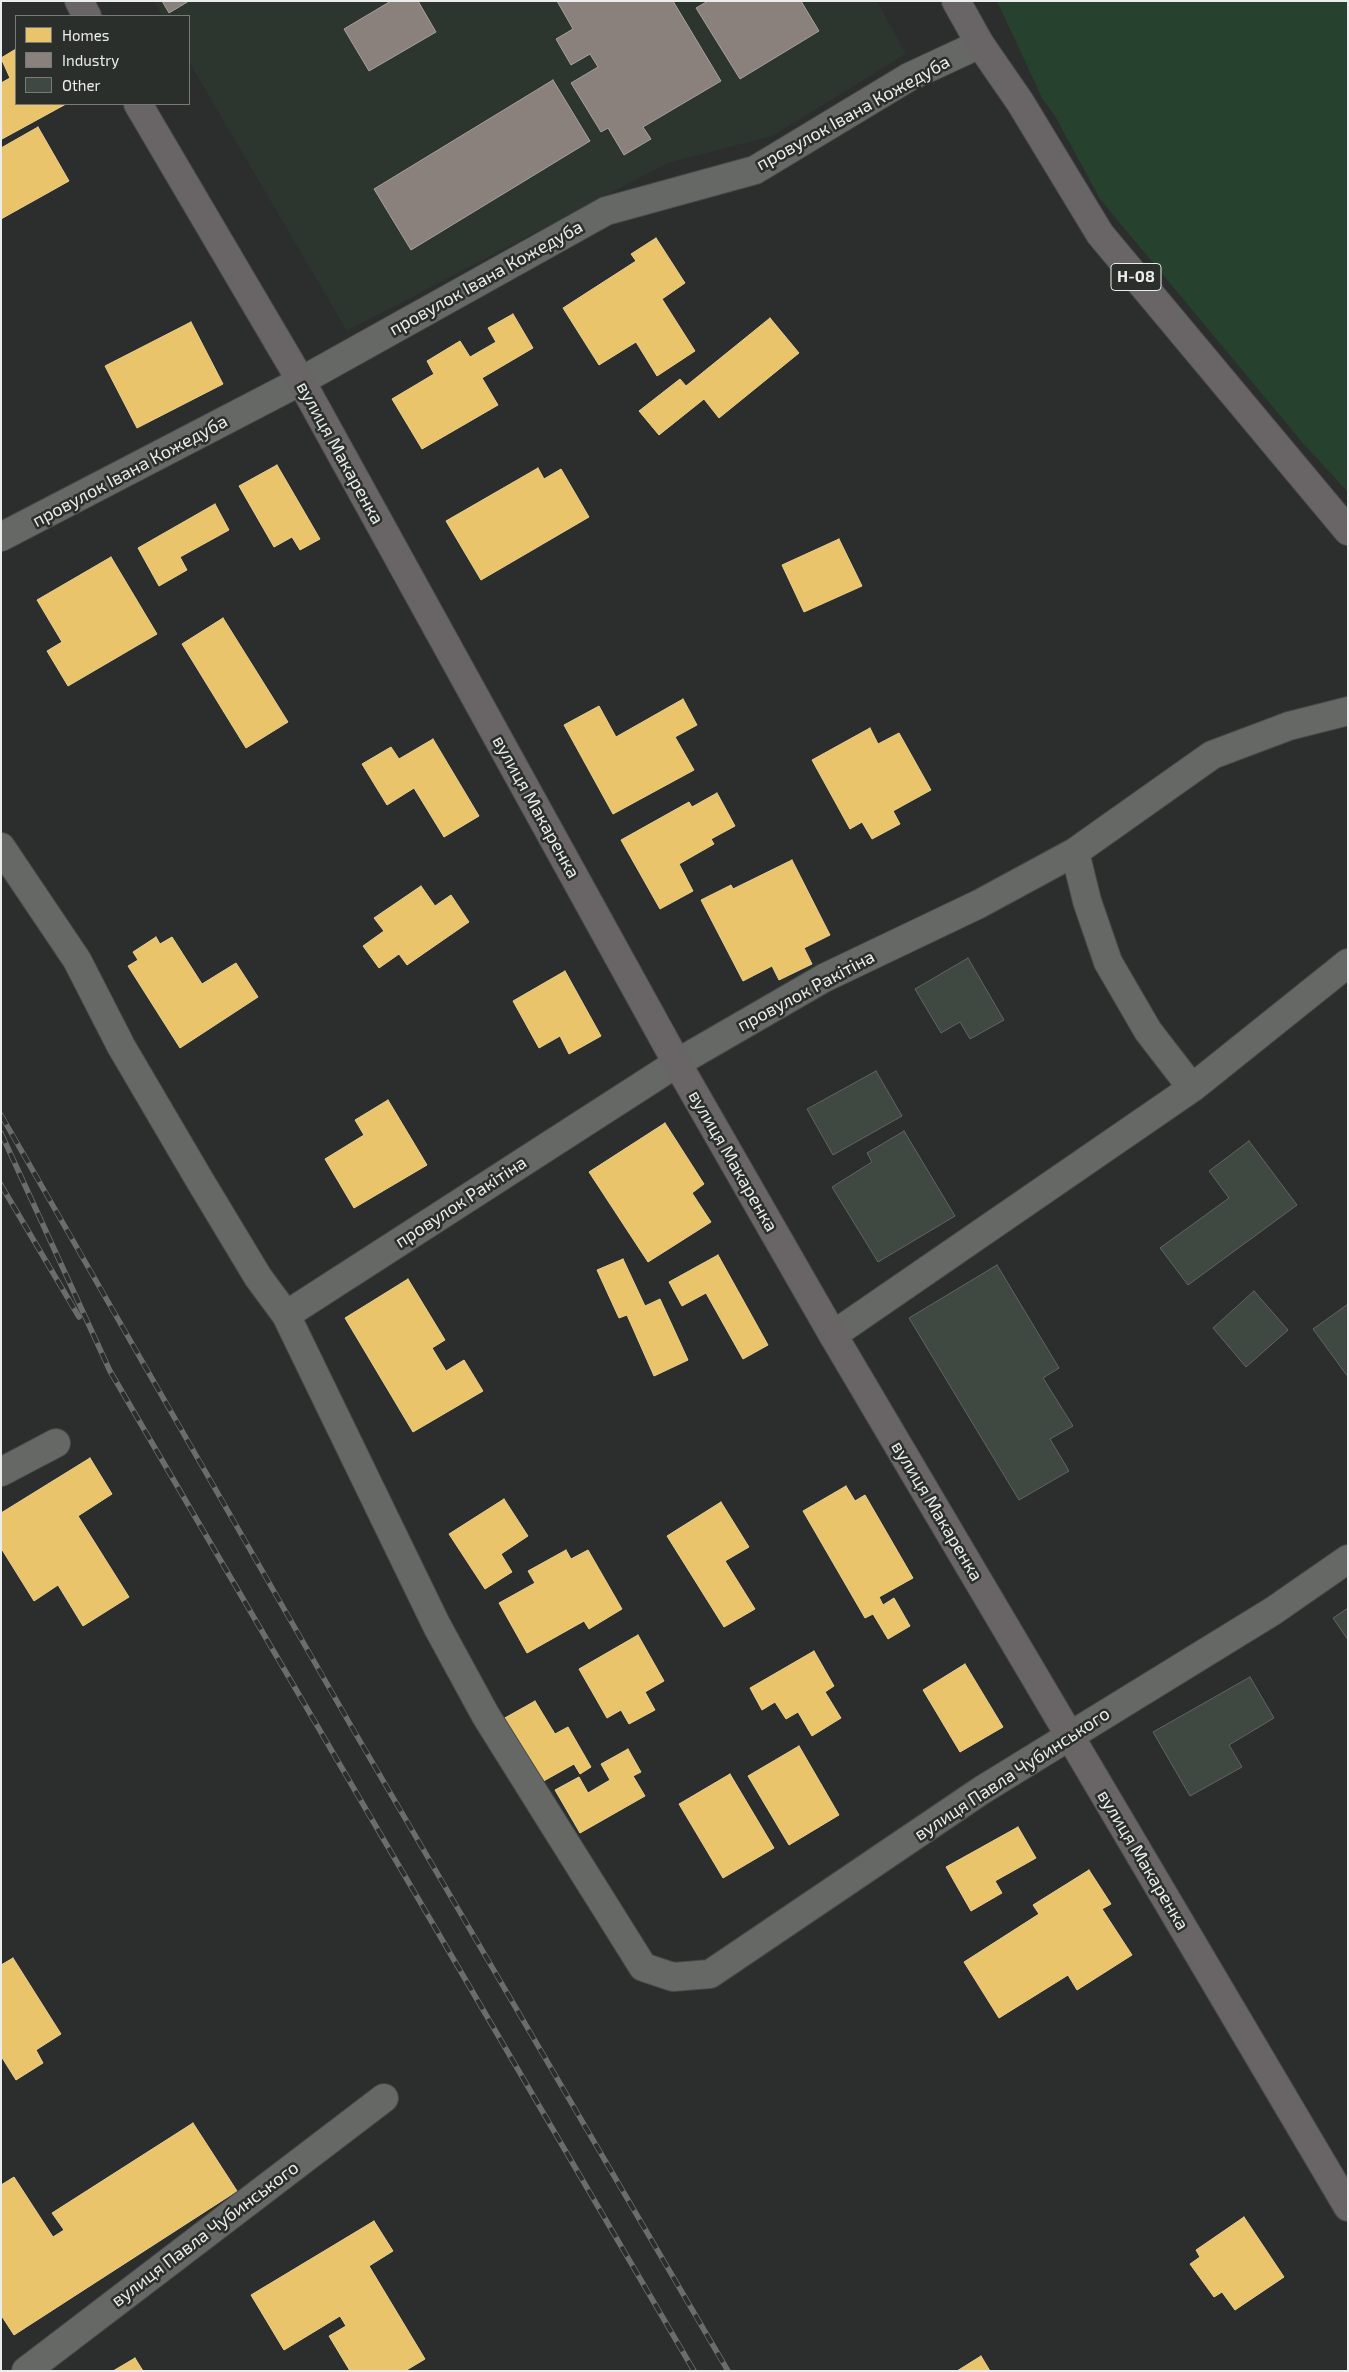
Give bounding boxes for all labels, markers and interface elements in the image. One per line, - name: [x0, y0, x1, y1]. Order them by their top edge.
- legend: [15, 15, 190, 105]
- text: Homes: [62, 26, 109, 44]
- text: Industry: [62, 51, 119, 69]
- street label: провулок Івана Кожедуба: [752, 51, 954, 175]
- text: Other: [62, 76, 101, 94]
- street label: провулок Івана Кожедуба: [385, 216, 587, 340]
- road number: Н-08: [1111, 264, 1161, 290]
- street label: вулиця Макаренка: [292, 378, 388, 528]
- street label: провулок Івана Кожедуба: [29, 410, 231, 532]
- street label: вулиця Макаренка: [488, 732, 584, 882]
- street label: провулок Ракітіна: [734, 946, 878, 1036]
- street label: вулиця Макаренка: [684, 1087, 782, 1235]
- street label: провулок Ракітіна: [391, 1151, 531, 1253]
- street label: вулиця Макаренка: [887, 1437, 987, 1585]
- street label: вулиця Павла Чубинського: [910, 1703, 1114, 1845]
- street label: вулиця Макаренка: [1093, 1786, 1193, 1934]
- street label: вулиця Павла Чубинського: [107, 2157, 303, 2311]

